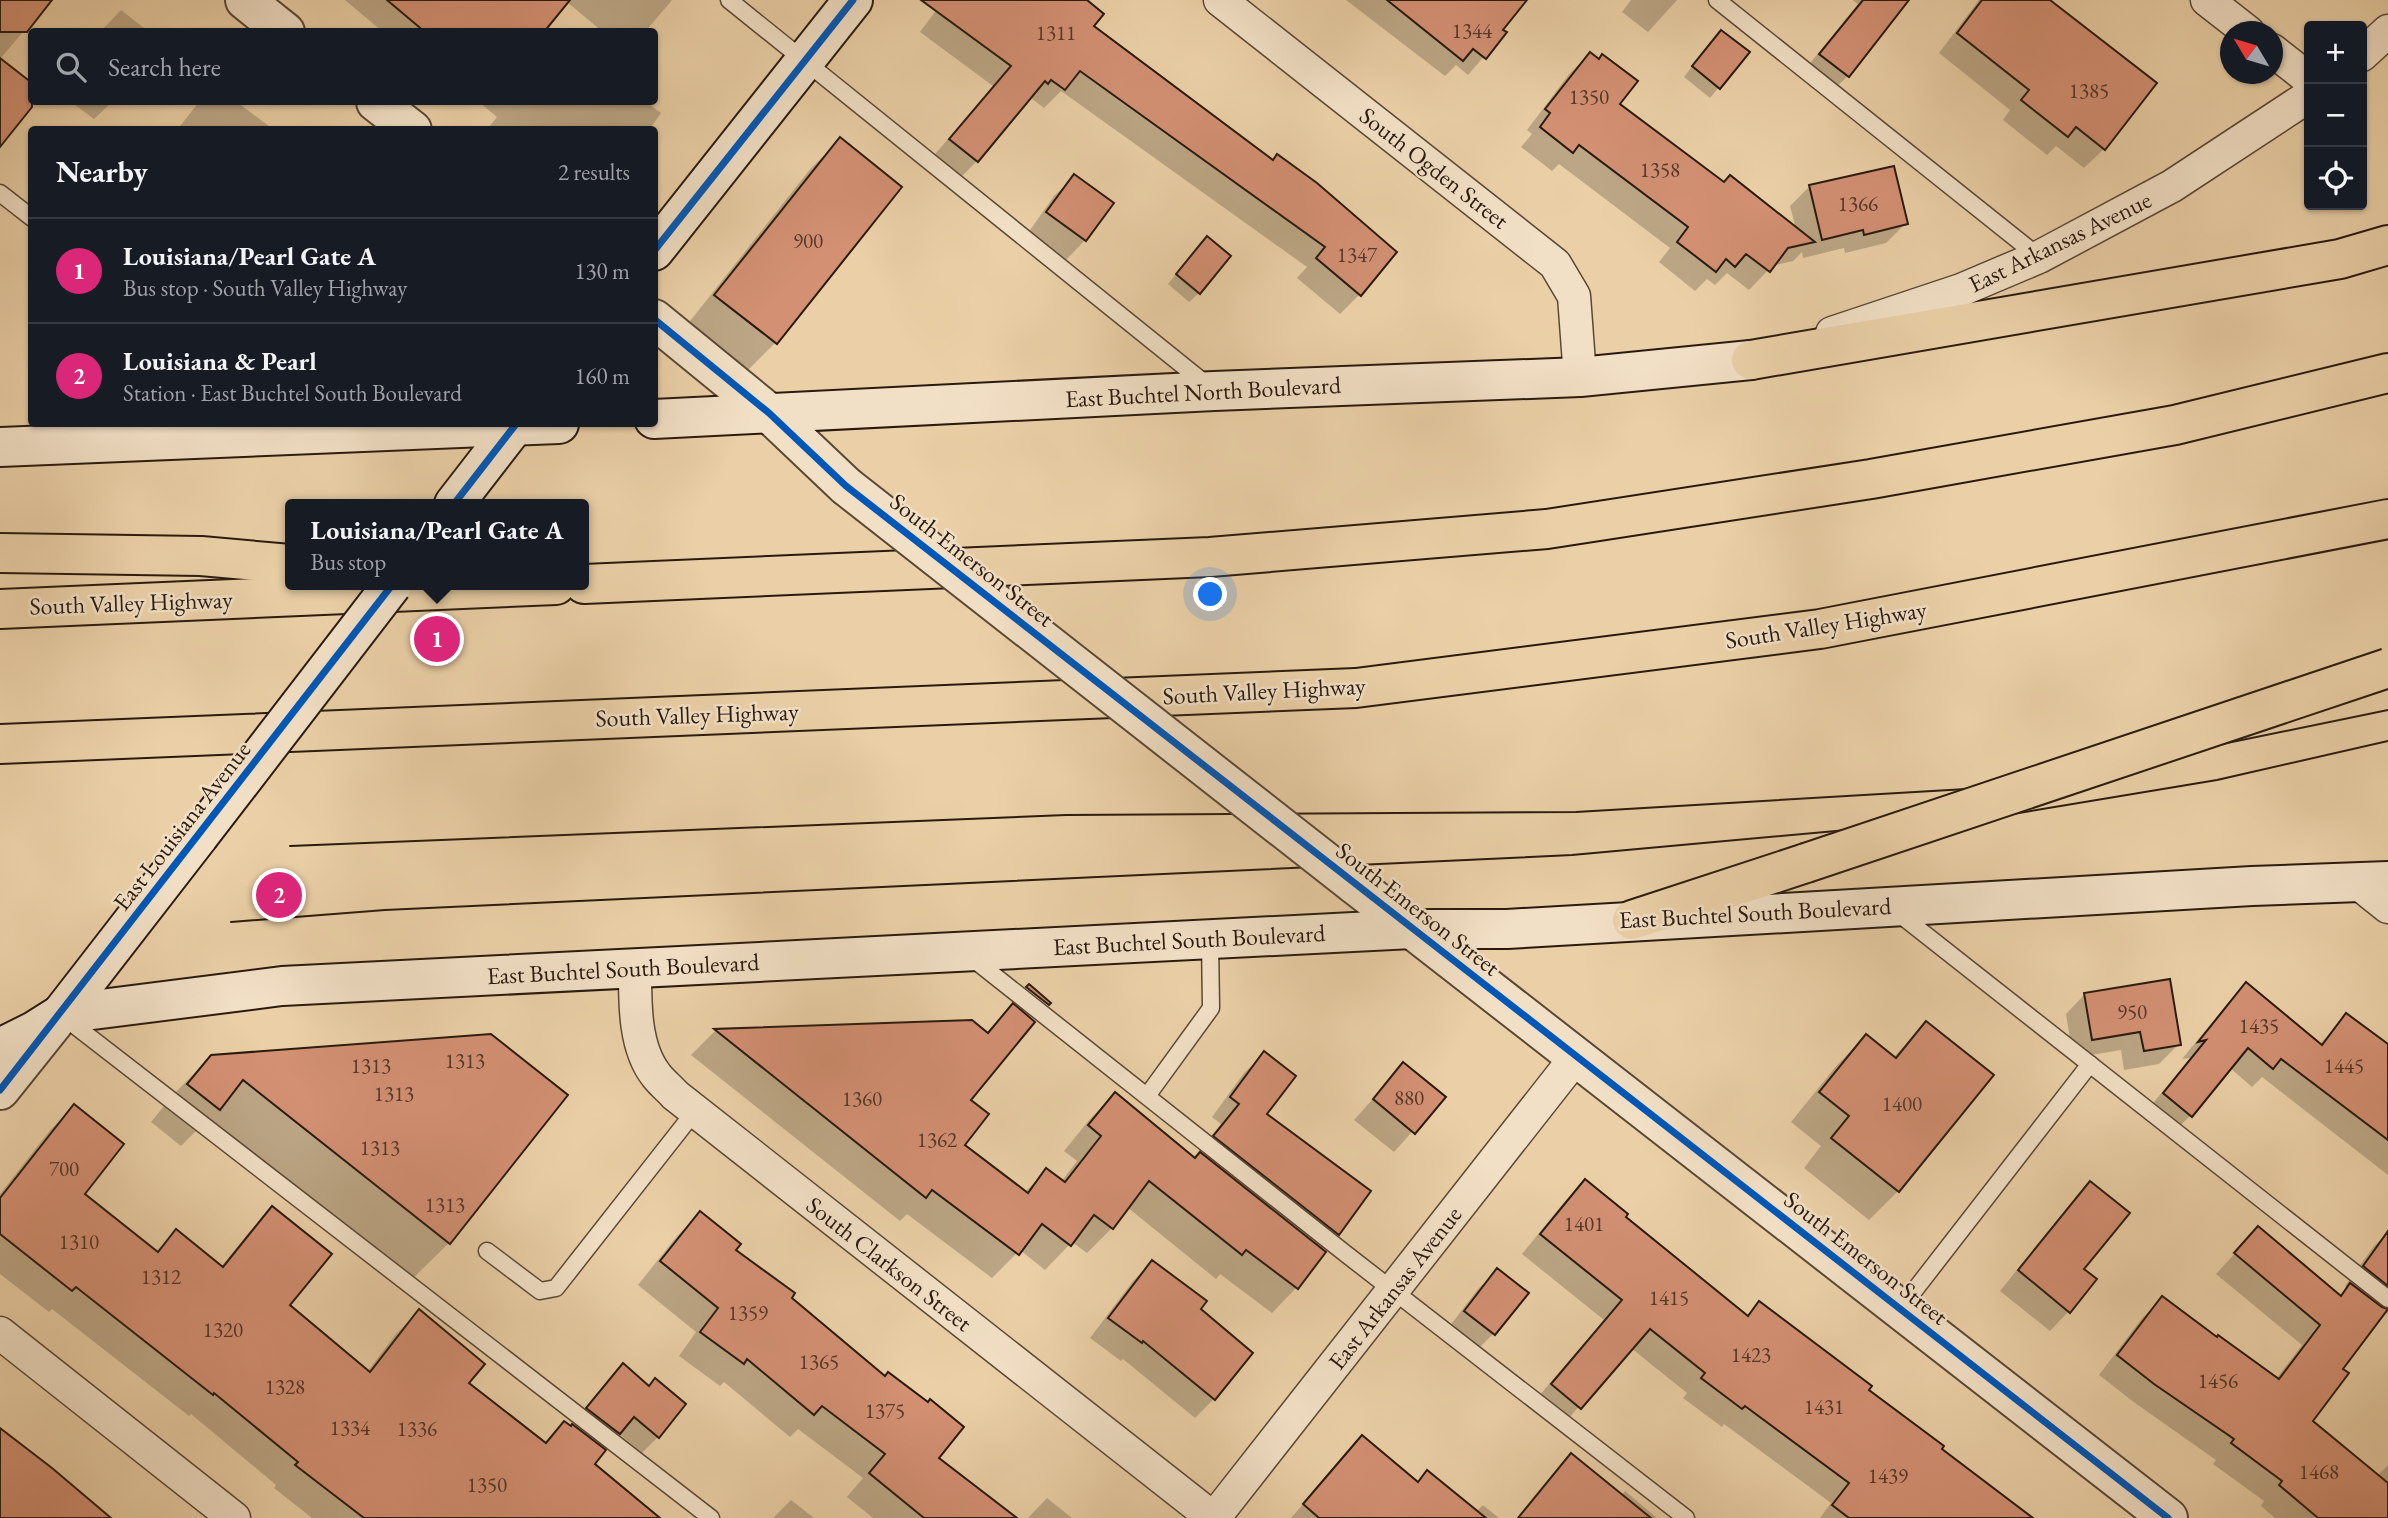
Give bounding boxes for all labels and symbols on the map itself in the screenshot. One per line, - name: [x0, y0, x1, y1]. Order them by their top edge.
- house number: 1344: [1452, 17, 1493, 44]
- house number: 1311: [1036, 19, 1076, 46]
- north arrow: [2220, 21, 2283, 84]
- house number: 1385: [2069, 77, 2109, 104]
- house number: 1350: [1569, 83, 1609, 110]
- street label: South Ogden Street: [1354, 100, 1515, 236]
- house number: 1358: [1640, 156, 1680, 183]
- street label: East Arkansas Avenue: [1963, 184, 2156, 299]
- house number: 1366: [1838, 190, 1878, 217]
- house number: 900: [793, 227, 823, 254]
- house number: 1347: [1337, 241, 1378, 268]
- street label: East Buchtel North Boulevard: [1064, 369, 1343, 414]
- street label: South Emerson Street: [884, 486, 1061, 634]
- your location: [1193, 577, 1227, 611]
- street label: South Valley Highway: [29, 583, 234, 622]
- street label: South Valley Highway: [1723, 593, 1929, 656]
- pin: 1: [414, 613, 460, 665]
- street label: South Valley Highway: [1162, 670, 1367, 711]
- street label: South Valley Highway: [595, 695, 800, 734]
- street label: East Louisiana Avenue: [106, 735, 257, 916]
- street label: South Emerson Street: [1330, 835, 1507, 983]
- pin: 2: [256, 869, 302, 921]
- street label: East Buchtel South Boulevard: [1618, 890, 1893, 935]
- street label: East Buchtel South Boulevard: [1052, 917, 1327, 962]
- street label: East Buchtel South Boulevard: [486, 946, 761, 991]
- house number: 950: [2117, 998, 2147, 1025]
- house number: 1435: [2239, 1012, 2279, 1039]
- house number: 1313: [445, 1047, 485, 1074]
- house number: 1313: [351, 1052, 391, 1079]
- house number: 1445: [2324, 1052, 2364, 1079]
- house number: 1313: [374, 1080, 414, 1107]
- house number: 880: [1394, 1084, 1424, 1111]
- house number: 1360: [842, 1085, 882, 1112]
- house number: 1400: [1882, 1090, 1922, 1117]
- house number: 1362: [917, 1126, 957, 1153]
- house number: 1313: [360, 1134, 400, 1161]
- house number: 700: [49, 1155, 79, 1182]
- street label: South Emerson Street: [1778, 1184, 1955, 1332]
- street label: South Clarkson Street: [800, 1189, 979, 1338]
- house number: 1313: [425, 1191, 465, 1218]
- street label: East Arkansas Avenue: [1321, 1200, 1468, 1376]
- house number: 1401: [1564, 1210, 1604, 1237]
- house number: 1310: [59, 1228, 99, 1255]
- house number: 1312: [141, 1263, 181, 1290]
- house number: 1415: [1649, 1284, 1689, 1311]
- house number: 1359: [728, 1299, 768, 1326]
- house number: 1320: [203, 1316, 243, 1343]
- house number: 1423: [1731, 1341, 1771, 1368]
- house number: 1365: [799, 1348, 839, 1375]
- house number: 1456: [2198, 1367, 2238, 1394]
- house number: 1328: [265, 1373, 305, 1400]
- house number: 1431: [1804, 1393, 1844, 1420]
- house number: 1375: [865, 1397, 905, 1424]
- house number: 1334: [330, 1414, 371, 1441]
- house number: 1336: [397, 1415, 437, 1442]
- house number: 1468: [2299, 1458, 2339, 1485]
- house number: 1439: [1868, 1462, 1908, 1489]
- house number: 1350: [467, 1471, 507, 1498]

